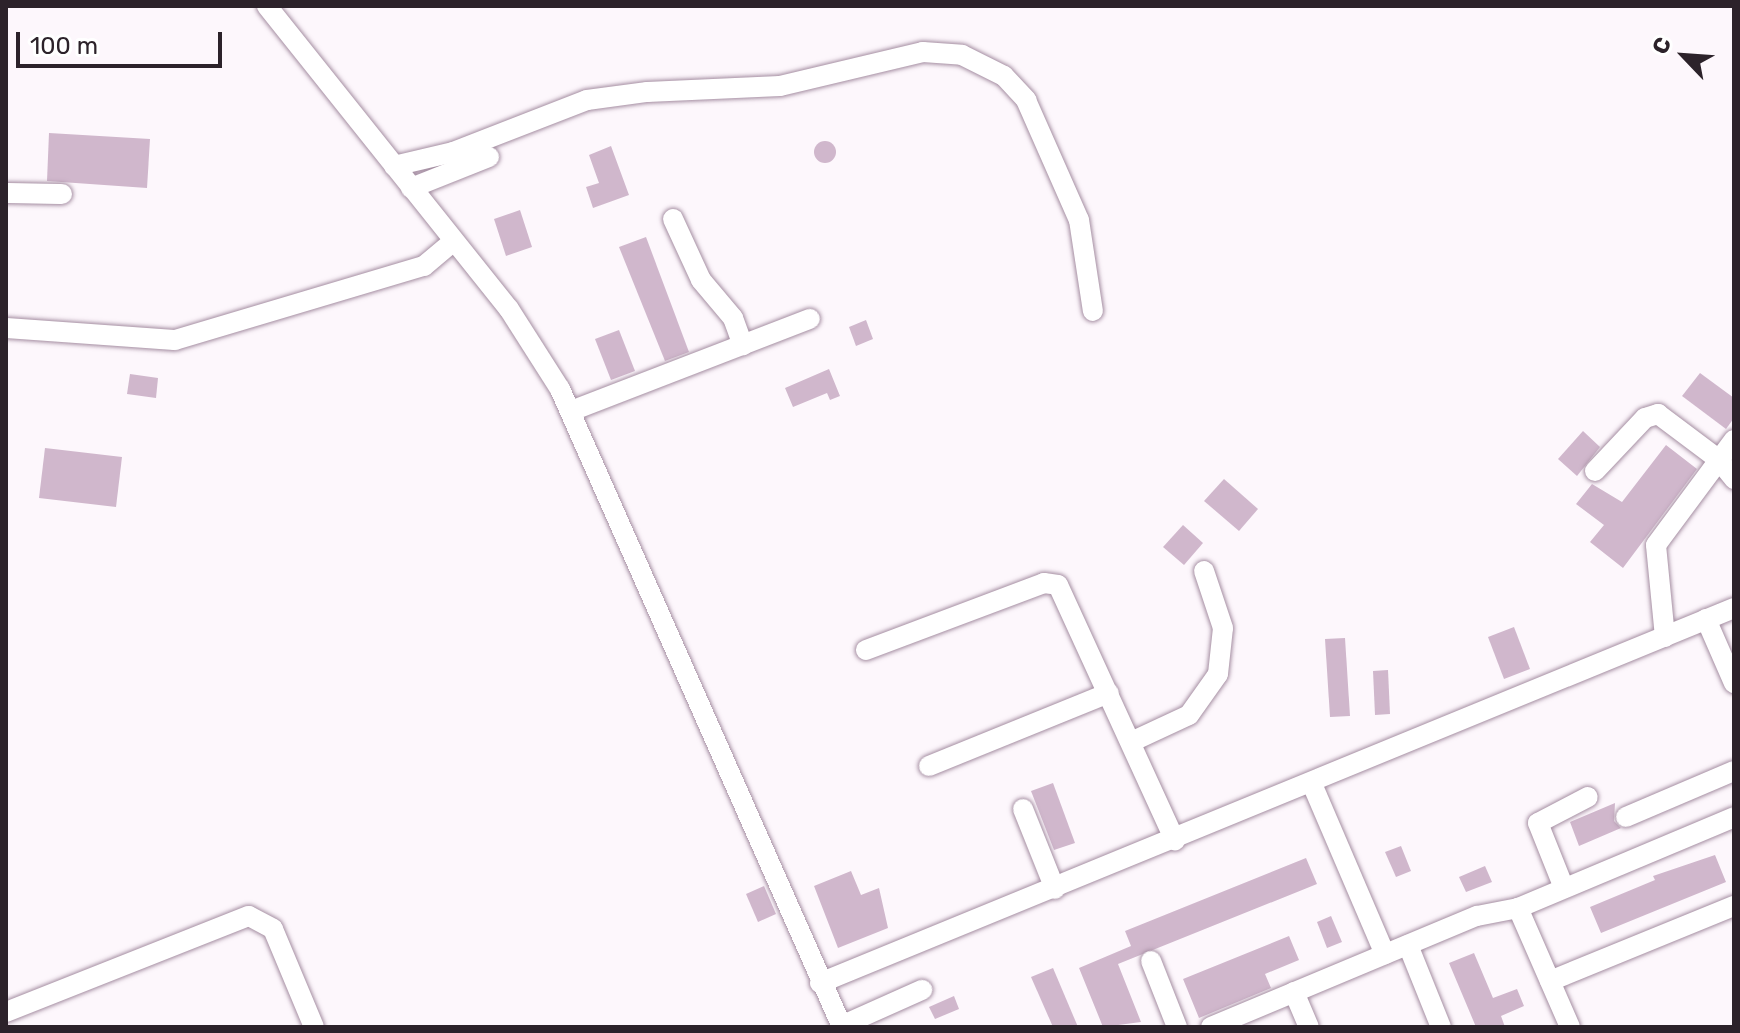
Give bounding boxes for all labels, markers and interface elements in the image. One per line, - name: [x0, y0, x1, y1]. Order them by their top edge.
- scale bar: [20, 16, 226, 66]
- north arrow: [1644, 16, 1724, 96]
- text: 100 m: [30, 32, 98, 60]
- text: С: [1646, 33, 1677, 58]

